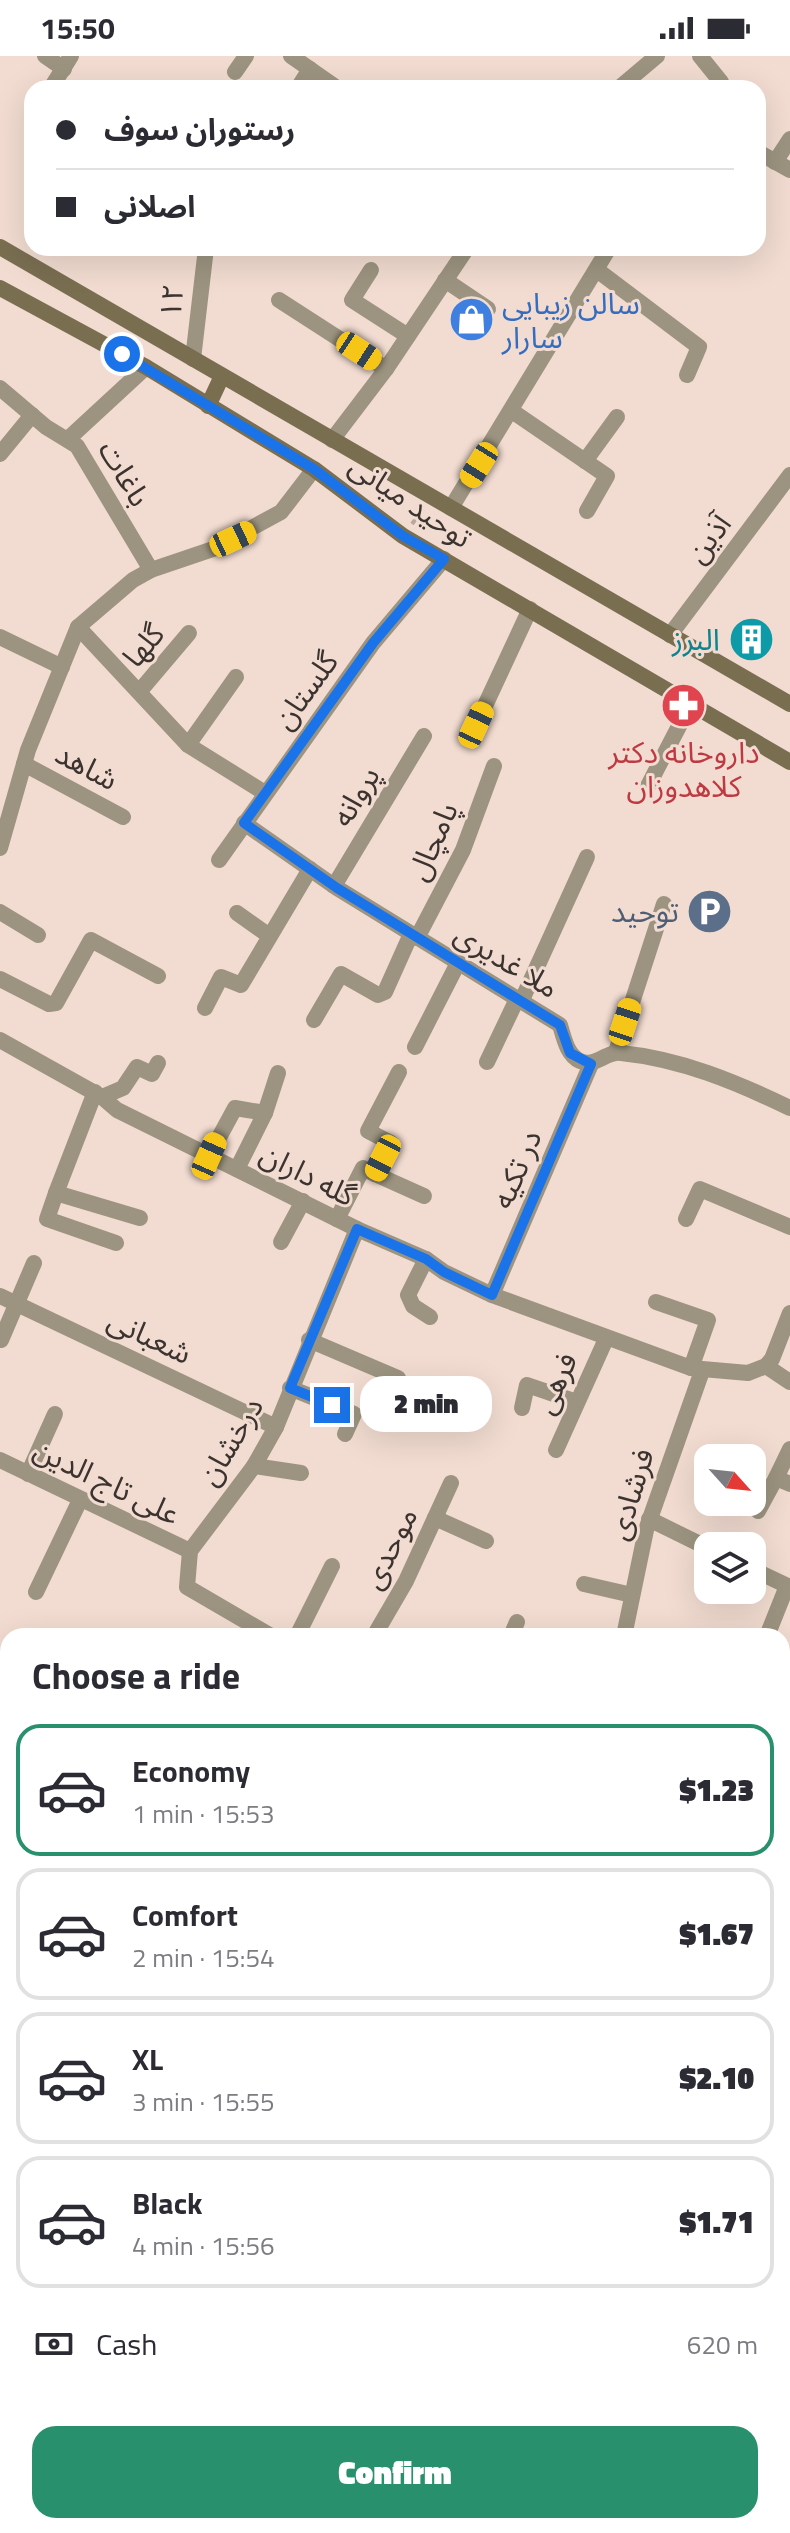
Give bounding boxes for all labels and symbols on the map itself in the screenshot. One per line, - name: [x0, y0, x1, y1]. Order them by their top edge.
- place label: سالن زیبایی سارار: [501, 280, 640, 360]
- street label: ۱۲: [147, 282, 195, 320]
- shop icon: سالن زیبایی سارار: [447, 296, 495, 344]
- car: [332, 328, 386, 374]
- route start: [104, 336, 140, 372]
- street label: باغات: [87, 431, 163, 515]
- car: [456, 438, 502, 492]
- street label: توحید میانی: [340, 443, 482, 559]
- street label: آذین: [674, 502, 743, 573]
- car: [206, 518, 260, 560]
- street label: گلها: [111, 612, 176, 677]
- building icon: البرز: [727, 615, 775, 663]
- place label: البرز: [671, 616, 720, 662]
- street label: گلستان: [261, 641, 350, 739]
- pharmacy icon: داروخانه دکتر کلاهدوزان: [660, 682, 708, 730]
- car: [455, 698, 497, 752]
- place label: داروخانه دکتر کلاهدوزان: [607, 729, 760, 809]
- street label: شاهد: [47, 730, 127, 802]
- street label: پروانه: [319, 757, 391, 835]
- street label: پامچال: [394, 794, 470, 888]
- parking icon: توحید: [686, 887, 734, 935]
- place label: توحید: [611, 888, 679, 934]
- street label: ملا غدیری: [446, 911, 568, 1009]
- car: [606, 995, 644, 1049]
- street label: در تکیه: [479, 1122, 553, 1216]
- car: [188, 1129, 230, 1183]
- street label: گله داران: [252, 1130, 364, 1218]
- car: [361, 1131, 405, 1185]
- street label: شعبانی: [100, 1296, 200, 1376]
- street label: فرهی: [521, 1345, 589, 1421]
- callout: 2 min: [360, 1377, 492, 1433]
- route end: [314, 1387, 350, 1423]
- street label: درخشان: [185, 1388, 275, 1494]
- street label: علی تاج الدین: [26, 1426, 188, 1536]
- street label: فرشادی: [594, 1442, 666, 1546]
- north arrow: [694, 1444, 766, 1516]
- street label: موحدی: [349, 1499, 429, 1597]

